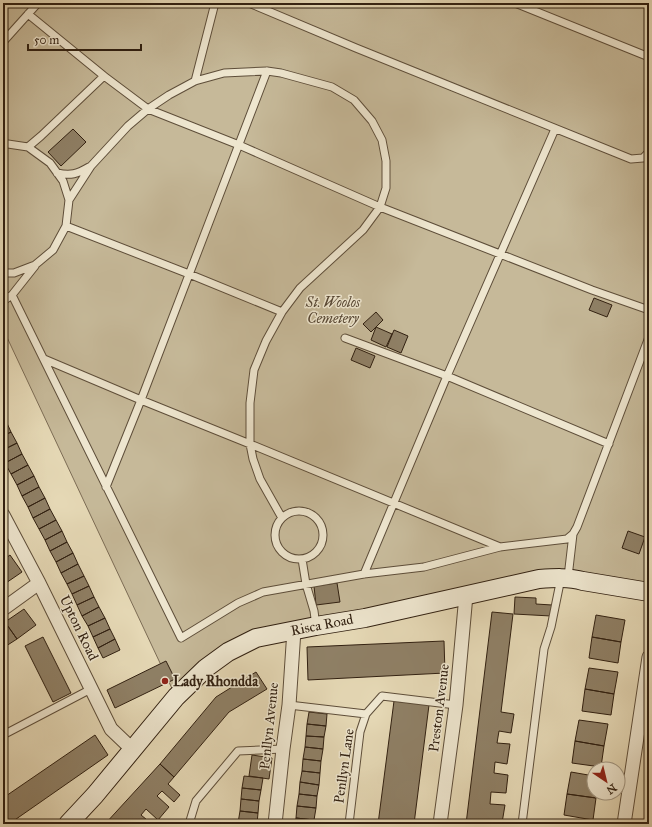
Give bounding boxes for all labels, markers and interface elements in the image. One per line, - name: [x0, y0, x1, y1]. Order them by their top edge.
- scale bar: [28, 26, 141, 52]
- text: 50 m: [34, 33, 59, 47]
- park label: St. Woolos Cemetery: [305, 294, 361, 327]
- street label: Upton Road: [56, 593, 102, 663]
- street label: Risca Road: [289, 611, 355, 639]
- street label: Preston Avenue: [425, 663, 453, 753]
- place label: Lady Rhondda: [173, 673, 259, 691]
- marker: Lady Rhondda: [160, 676, 170, 686]
- street label: Penllyn Avenue: [256, 681, 282, 770]
- street label: Penllyn Lane: [330, 727, 358, 804]
- north arrow: [586, 761, 626, 801]
- text: N: [603, 781, 619, 797]

